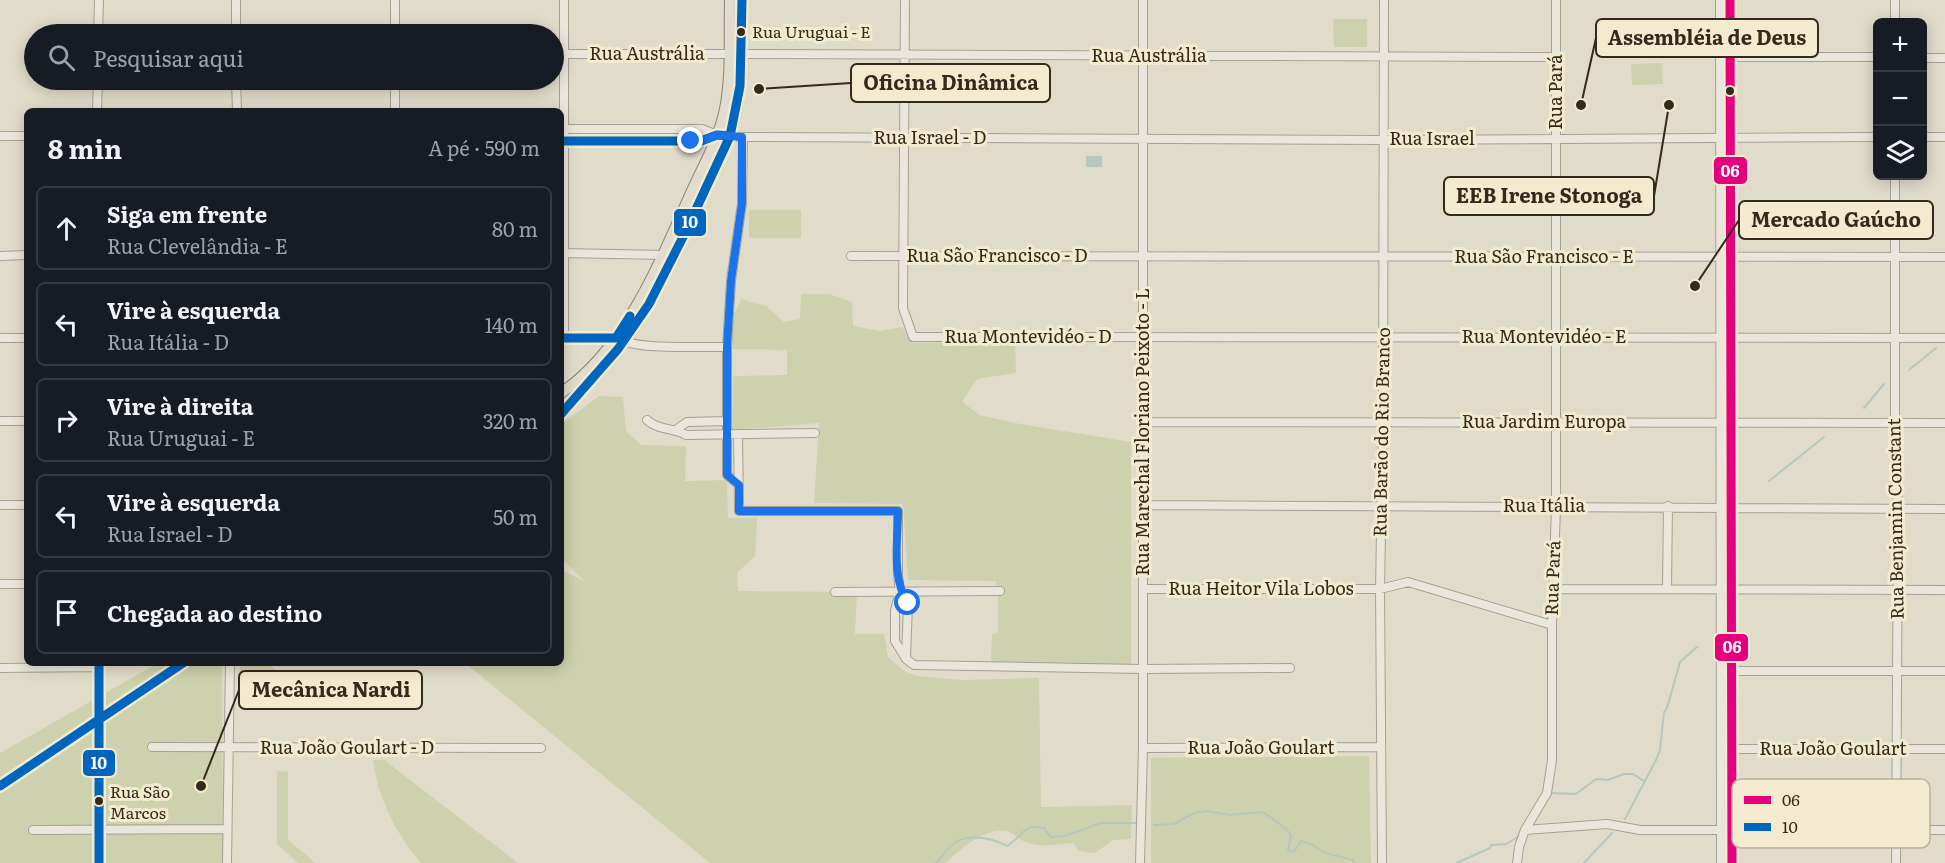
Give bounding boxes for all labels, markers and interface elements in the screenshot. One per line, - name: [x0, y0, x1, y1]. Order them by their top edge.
- map controls: [1873, 18, 1927, 180]
- button: +: [1873, 18, 1927, 72]
- place label: Rua Uruguai - E: [752, 19, 870, 43]
- callout: Assembléia de Deus: [1596, 19, 1818, 57]
- text: Assembléia de Deus: [1608, 21, 1806, 51]
- search box: [24, 24, 564, 90]
- marker: Rua Uruguai - E: [735, 26, 747, 38]
- street label: Rua Austrália: [589, 39, 705, 66]
- icon: search: [45, 41, 78, 74]
- text: Pesquisar aqui: [93, 41, 244, 74]
- street label: Rua Austrália: [1091, 41, 1207, 68]
- street label: Rua Pará: [1541, 54, 1568, 130]
- callout: Oficina Dinâmica: [851, 64, 1050, 102]
- text: Oficina Dinâmica: [863, 66, 1039, 96]
- button: −: [1873, 72, 1927, 126]
- unlabelled marker: [1724, 85, 1736, 97]
- street label: Rua Israel - D: [873, 123, 987, 150]
- street label: Rua Israel: [1389, 124, 1475, 151]
- button: layers: [1873, 126, 1927, 180]
- route end: [677, 127, 703, 153]
- text: 8 min: [48, 128, 122, 167]
- text: A pé · 590 m: [428, 132, 540, 162]
- line badge: 06: [1713, 156, 1748, 185]
- text: 06: [1720, 158, 1740, 182]
- callout: EEB Irene Stonoga: [1444, 177, 1654, 215]
- text: EEB Irene Stonoga: [1456, 179, 1643, 209]
- text: Siga em frente: [107, 197, 267, 230]
- callout: Mercado Gaúcho: [1739, 201, 1933, 239]
- text: Mercado Gaúcho: [1751, 203, 1921, 233]
- line badge: 10: [673, 208, 707, 237]
- text: 10: [682, 209, 698, 233]
- icon: ahead: [50, 212, 83, 245]
- text: 80 m: [492, 213, 538, 243]
- text: Rua Clevelândia - E: [107, 230, 288, 260]
- street label: Rua São Francisco - D: [906, 241, 1088, 268]
- street label: Rua São Francisco - E: [1454, 242, 1634, 269]
- street label: Rua Marechal Floriano Peixoto - L: [1128, 288, 1155, 576]
- text: Vire à esquerda: [107, 293, 280, 326]
- icon: left: [50, 308, 83, 341]
- text: 140 m: [485, 309, 538, 339]
- street label: Rua Montevidéo - D: [944, 322, 1112, 349]
- street label: Rua Montevidéo - E: [1461, 322, 1627, 349]
- text: Rua Itália - D: [107, 326, 229, 356]
- street label: Rua Barão do Rio Branco: [1365, 327, 1396, 537]
- text: Vire à direita: [107, 389, 254, 422]
- icon: right: [50, 404, 83, 437]
- text: 320 m: [483, 405, 538, 435]
- street label: Rua Jardim Europa: [1462, 407, 1626, 434]
- street label: Rua Benjamin Constant: [1879, 417, 1910, 620]
- text: Rua Uruguai - E: [107, 422, 255, 452]
- text: Vire à esquerda: [107, 485, 280, 518]
- street label: Rua Itália: [1503, 491, 1586, 518]
- icon: left: [50, 500, 83, 533]
- text: 50 m: [493, 501, 538, 531]
- text: Rua Israel - D: [107, 518, 233, 548]
- street label: Rua Pará: [1537, 539, 1566, 616]
- street label: Rua Heitor Vila Lobos: [1168, 574, 1354, 601]
- route start: [894, 589, 920, 615]
- icon: arrive: [50, 596, 83, 629]
- text: Chegada ao destino: [107, 596, 322, 629]
- line badge: 06: [1714, 633, 1749, 662]
- text: 06: [1722, 634, 1742, 658]
- callout: Mecânica Nardi: [239, 671, 422, 709]
- text: Mecânica Nardi: [251, 673, 411, 703]
- street label: Rua João Goulart - D: [260, 733, 434, 760]
- street label: Rua João Goulart: [1187, 733, 1335, 760]
- street label: Rua João Goulart: [1759, 734, 1907, 761]
- line badge: 10: [82, 749, 116, 777]
- text: 10: [91, 750, 107, 774]
- place label: Rua São Marcos: [110, 779, 170, 824]
- legend: [1732, 779, 1930, 848]
- text: 06: [1782, 787, 1800, 811]
- marker: Rua São Marcos: [93, 795, 105, 807]
- text: 10: [1782, 814, 1798, 838]

